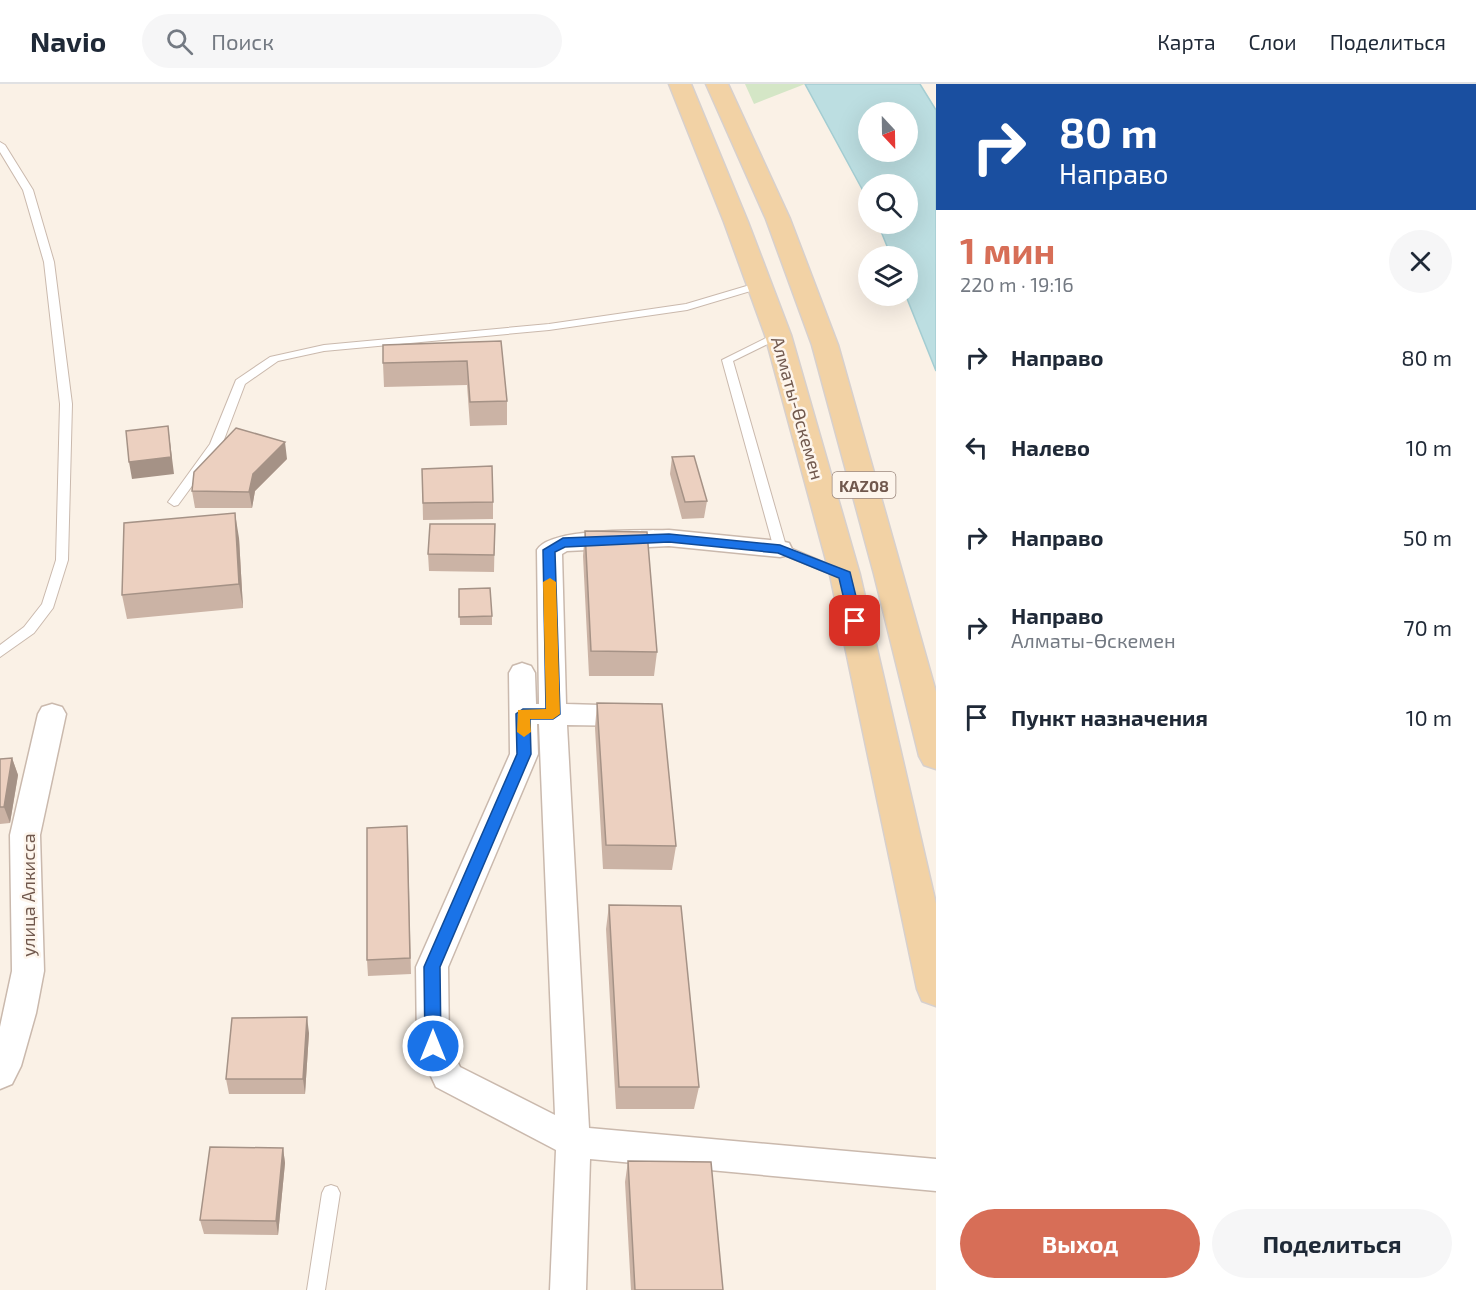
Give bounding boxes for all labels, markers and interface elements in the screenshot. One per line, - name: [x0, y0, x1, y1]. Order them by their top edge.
- search box: [142, 14, 562, 68]
- text: Navio: [30, 24, 106, 58]
- icon: search: [163, 25, 196, 58]
- text: Поиск: [211, 28, 274, 54]
- text: Карта: [1157, 29, 1216, 54]
- text: Слои: [1249, 29, 1297, 54]
- text: Поделиться: [1330, 29, 1446, 54]
- north arrow: [858, 102, 918, 162]
- map controls: [858, 102, 918, 306]
- text: 80 m: [1059, 106, 1158, 156]
- icon: right: [960, 108, 1038, 186]
- text: Направо: [1059, 157, 1168, 189]
- button: search: [858, 174, 918, 234]
- text: 1 мин: [960, 228, 1055, 271]
- button: close: [1389, 230, 1452, 293]
- button: layers: [858, 246, 918, 306]
- text: 220 m · 19:16: [960, 272, 1074, 296]
- street label: Алматы-Өскемен: [767, 334, 829, 482]
- icon: right: [960, 341, 993, 374]
- text: Направо: [1011, 344, 1104, 370]
- text: 80 m: [1401, 344, 1452, 370]
- icon: left: [960, 431, 993, 464]
- text: Налево: [1011, 434, 1090, 460]
- text: 10 m: [1406, 434, 1452, 460]
- road number: KAZ08: [832, 472, 896, 498]
- icon: right: [960, 521, 993, 554]
- text: Направо: [1011, 524, 1104, 550]
- text: 50 m: [1403, 524, 1452, 550]
- pin: [829, 595, 880, 646]
- text: Направо: [1011, 602, 1104, 628]
- icon: arrive: [838, 604, 871, 637]
- icon: right: [960, 611, 993, 644]
- text: 70 m: [1403, 614, 1452, 640]
- text: Алматы-Өскемен: [1011, 628, 1176, 652]
- icon: arrive: [960, 701, 993, 734]
- text: Пункт назначения: [1011, 704, 1208, 730]
- text: 10 m: [1406, 704, 1452, 730]
- street label: улица Алкисса: [17, 833, 39, 957]
- position arrow: [401, 1014, 465, 1078]
- button: Выход: [960, 1209, 1200, 1278]
- button: Поделиться: [1212, 1209, 1452, 1278]

